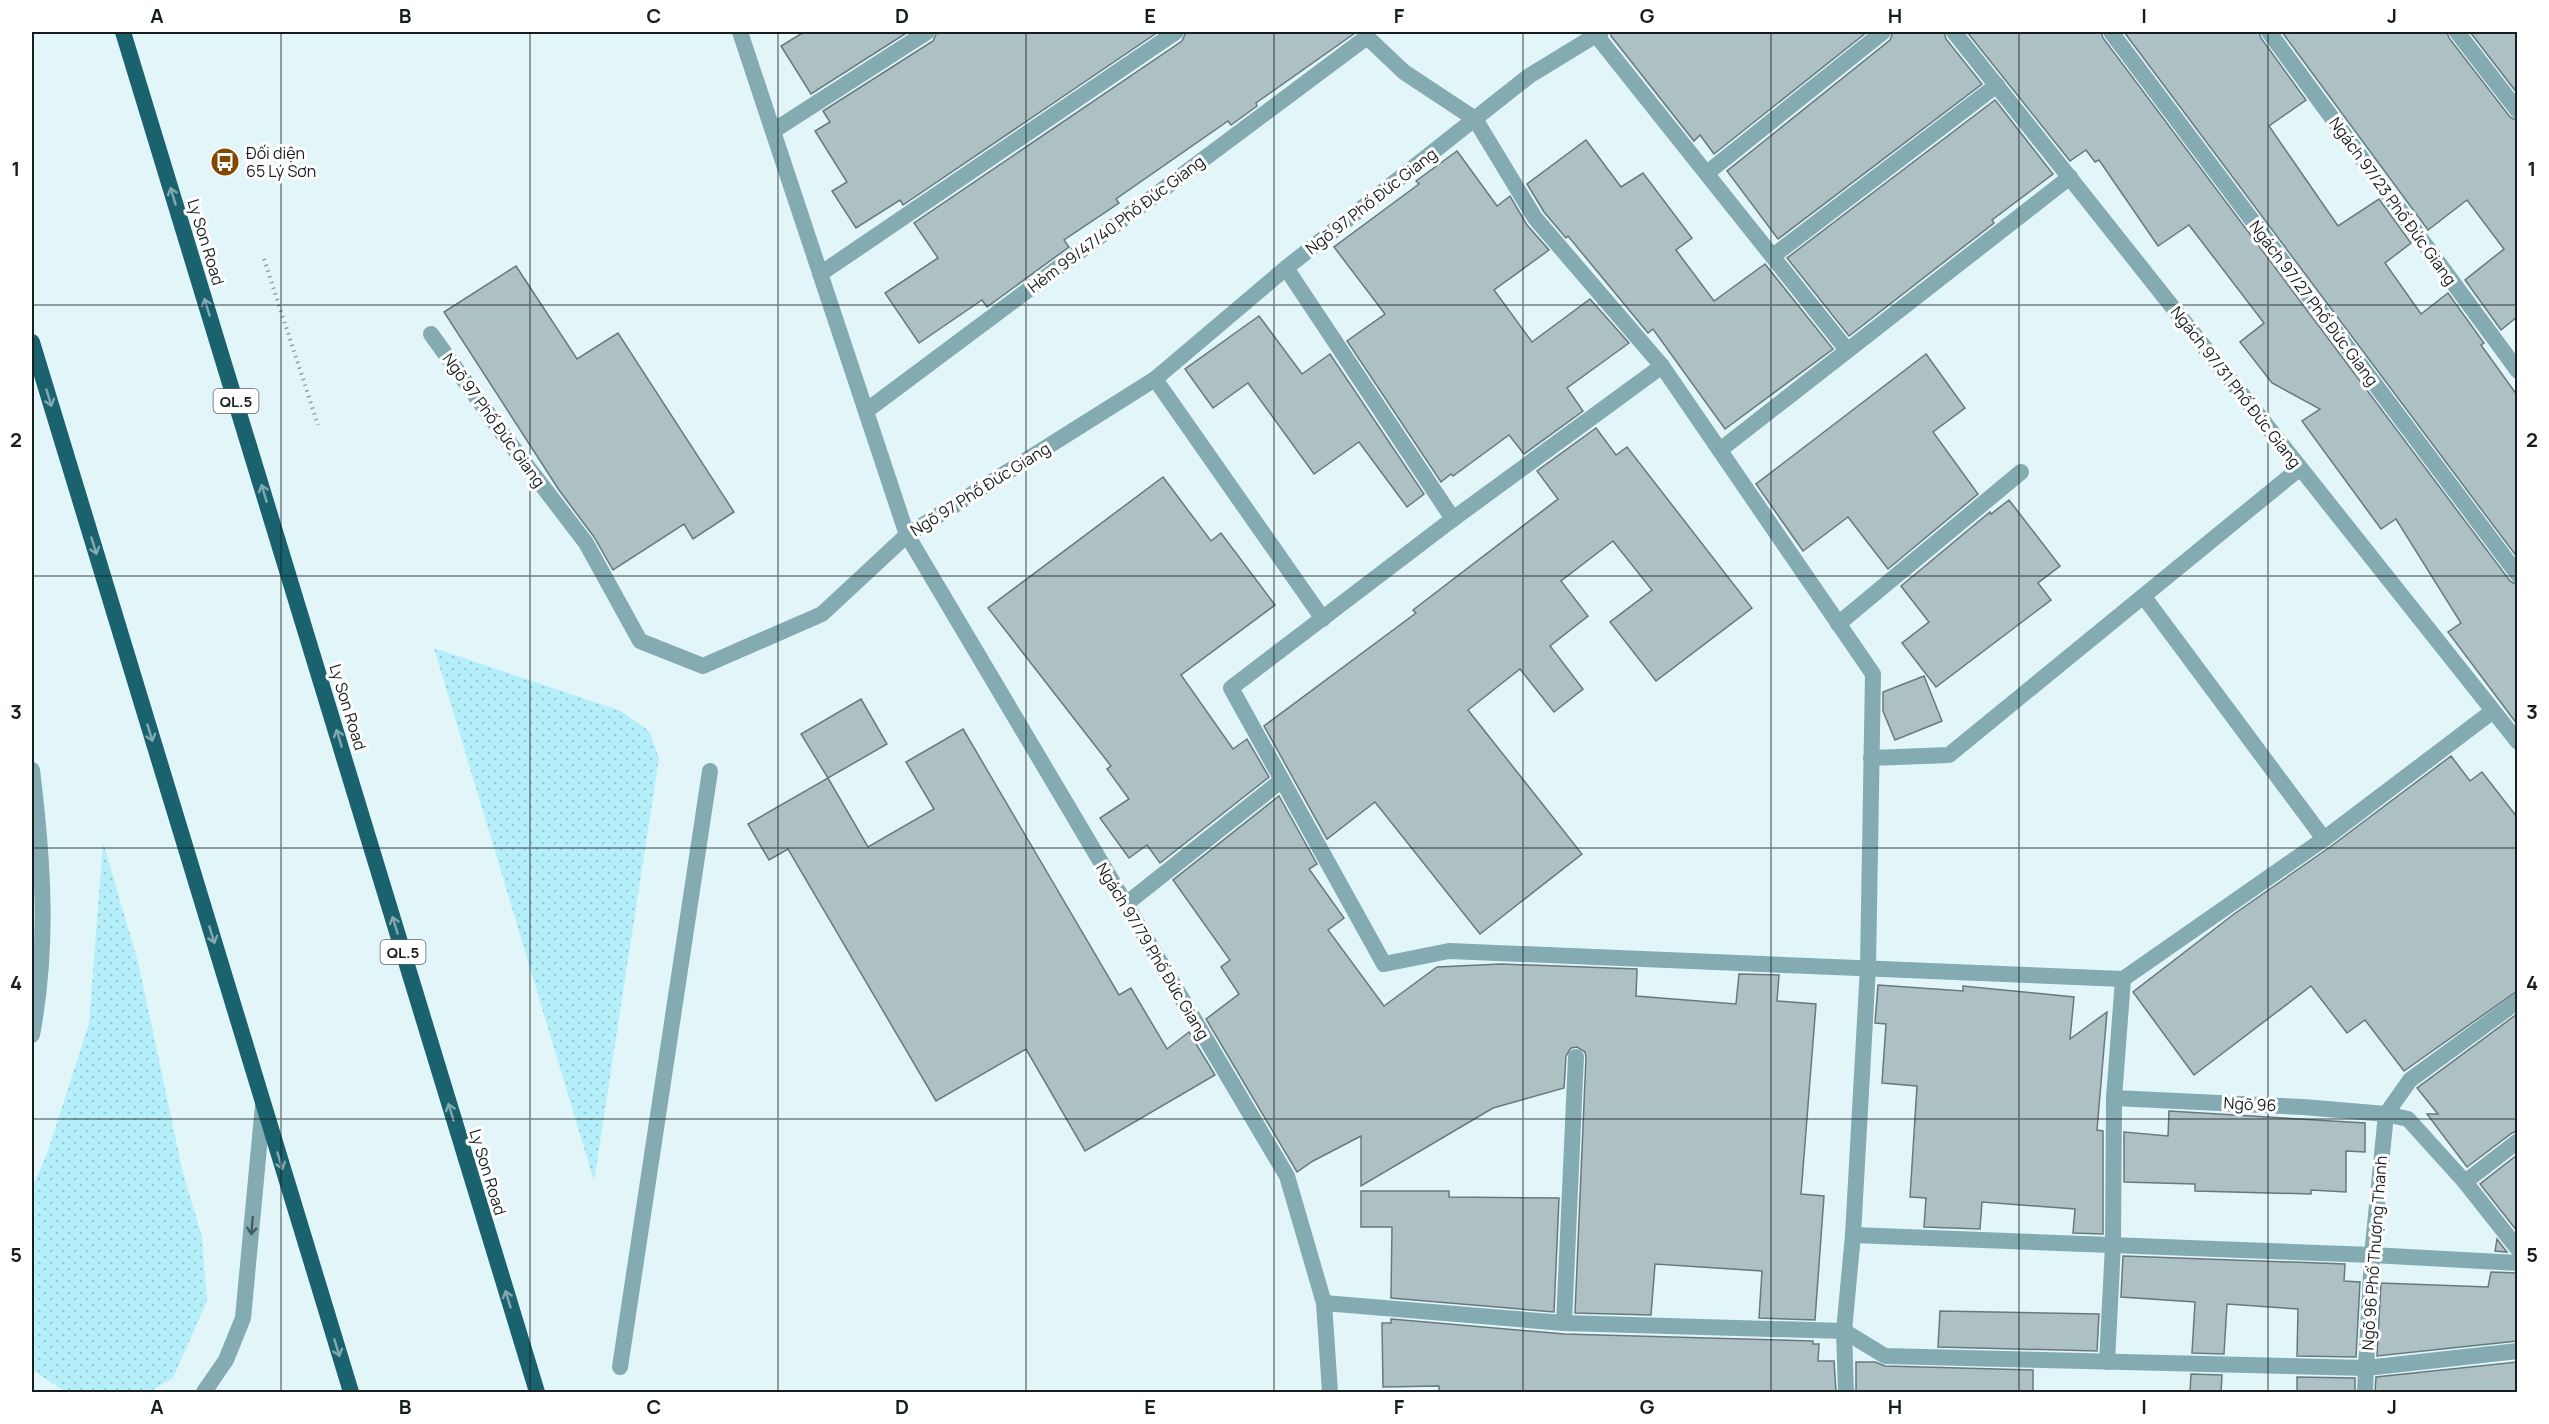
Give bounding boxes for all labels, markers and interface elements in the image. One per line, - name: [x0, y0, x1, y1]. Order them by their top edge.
- text: A: [150, 2, 164, 29]
- text: B: [399, 2, 412, 29]
- text: C: [647, 2, 661, 29]
- text: D: [895, 2, 909, 29]
- text: E: [1144, 2, 1156, 29]
- text: F: [1394, 2, 1405, 29]
- text: G: [1640, 2, 1655, 29]
- text: H: [1888, 2, 1902, 29]
- text: I: [2141, 2, 2147, 29]
- text: J: [2387, 2, 2397, 29]
- street label: Ngách 97/23 Phố Đức Giang: [2324, 112, 2462, 290]
- place label: Đối diện 65 Lý Sơn: [246, 142, 316, 182]
- street label: Ngõ 97 Phố Đức Giang: [1301, 143, 1441, 259]
- bus stop icon: Đối diện 65 Lý Sơn: [209, 146, 241, 178]
- street label: Hẻm 99/47/40 Phố Đức Giang: [1023, 150, 1209, 298]
- text: 1: [12, 155, 20, 182]
- text: 1: [2528, 155, 2536, 182]
- one-way arrow: [167, 187, 178, 206]
- street label: Ly Son Road: [182, 196, 230, 288]
- street label: Ngách 97/27 Phố Đức Giang: [2244, 216, 2384, 390]
- one-way arrow: [201, 298, 212, 317]
- street label: Ngách 97/31 Phố Đức Giang: [2166, 301, 2306, 473]
- street label: Ngõ 97 Phố Đức Giang: [438, 348, 550, 492]
- one-way arrow: [44, 388, 55, 407]
- road number: QL.5: [214, 389, 258, 413]
- text: 2: [10, 426, 22, 453]
- text: 2: [2526, 426, 2538, 453]
- street label: Ngõ 97 Phố Đức Giang: [906, 437, 1054, 541]
- one-way arrow: [258, 484, 269, 503]
- one-way arrow: [89, 536, 100, 555]
- street label: Ly Son Road: [324, 661, 372, 753]
- text: 3: [10, 698, 22, 725]
- text: 3: [2526, 698, 2538, 725]
- one-way arrow: [145, 723, 156, 742]
- one-way arrow: [333, 729, 344, 748]
- street label: Ngách 97/79 Phố Đức Giang: [1091, 858, 1215, 1044]
- one-way arrow: [389, 916, 400, 935]
- one-way arrow: [207, 925, 218, 944]
- road number: QL.5: [380, 940, 426, 964]
- text: 4: [10, 969, 22, 996]
- text: 4: [2526, 969, 2538, 996]
- street label: Ngõ 96: [2223, 1092, 2277, 1116]
- one-way arrow: [445, 1103, 456, 1122]
- street label: Ly Son Road: [464, 1126, 512, 1218]
- one-way arrow: [275, 1151, 286, 1170]
- street label: Ngõ 96 Phố Thượng Thanh: [2356, 1155, 2392, 1351]
- one-way arrow: [246, 1216, 257, 1236]
- text: 5: [10, 1241, 22, 1268]
- text: 5: [2526, 1241, 2538, 1268]
- one-way arrow: [502, 1289, 513, 1308]
- one-way arrow: [332, 1338, 343, 1357]
- text: A: [150, 1393, 164, 1420]
- text: B: [399, 1393, 412, 1420]
- text: C: [647, 1393, 661, 1420]
- text: D: [895, 1393, 909, 1420]
- text: E: [1144, 1393, 1156, 1420]
- text: F: [1394, 1393, 1405, 1420]
- text: G: [1640, 1393, 1655, 1420]
- text: H: [1888, 1393, 1902, 1420]
- text: I: [2141, 1393, 2147, 1420]
- text: J: [2387, 1393, 2397, 1420]

